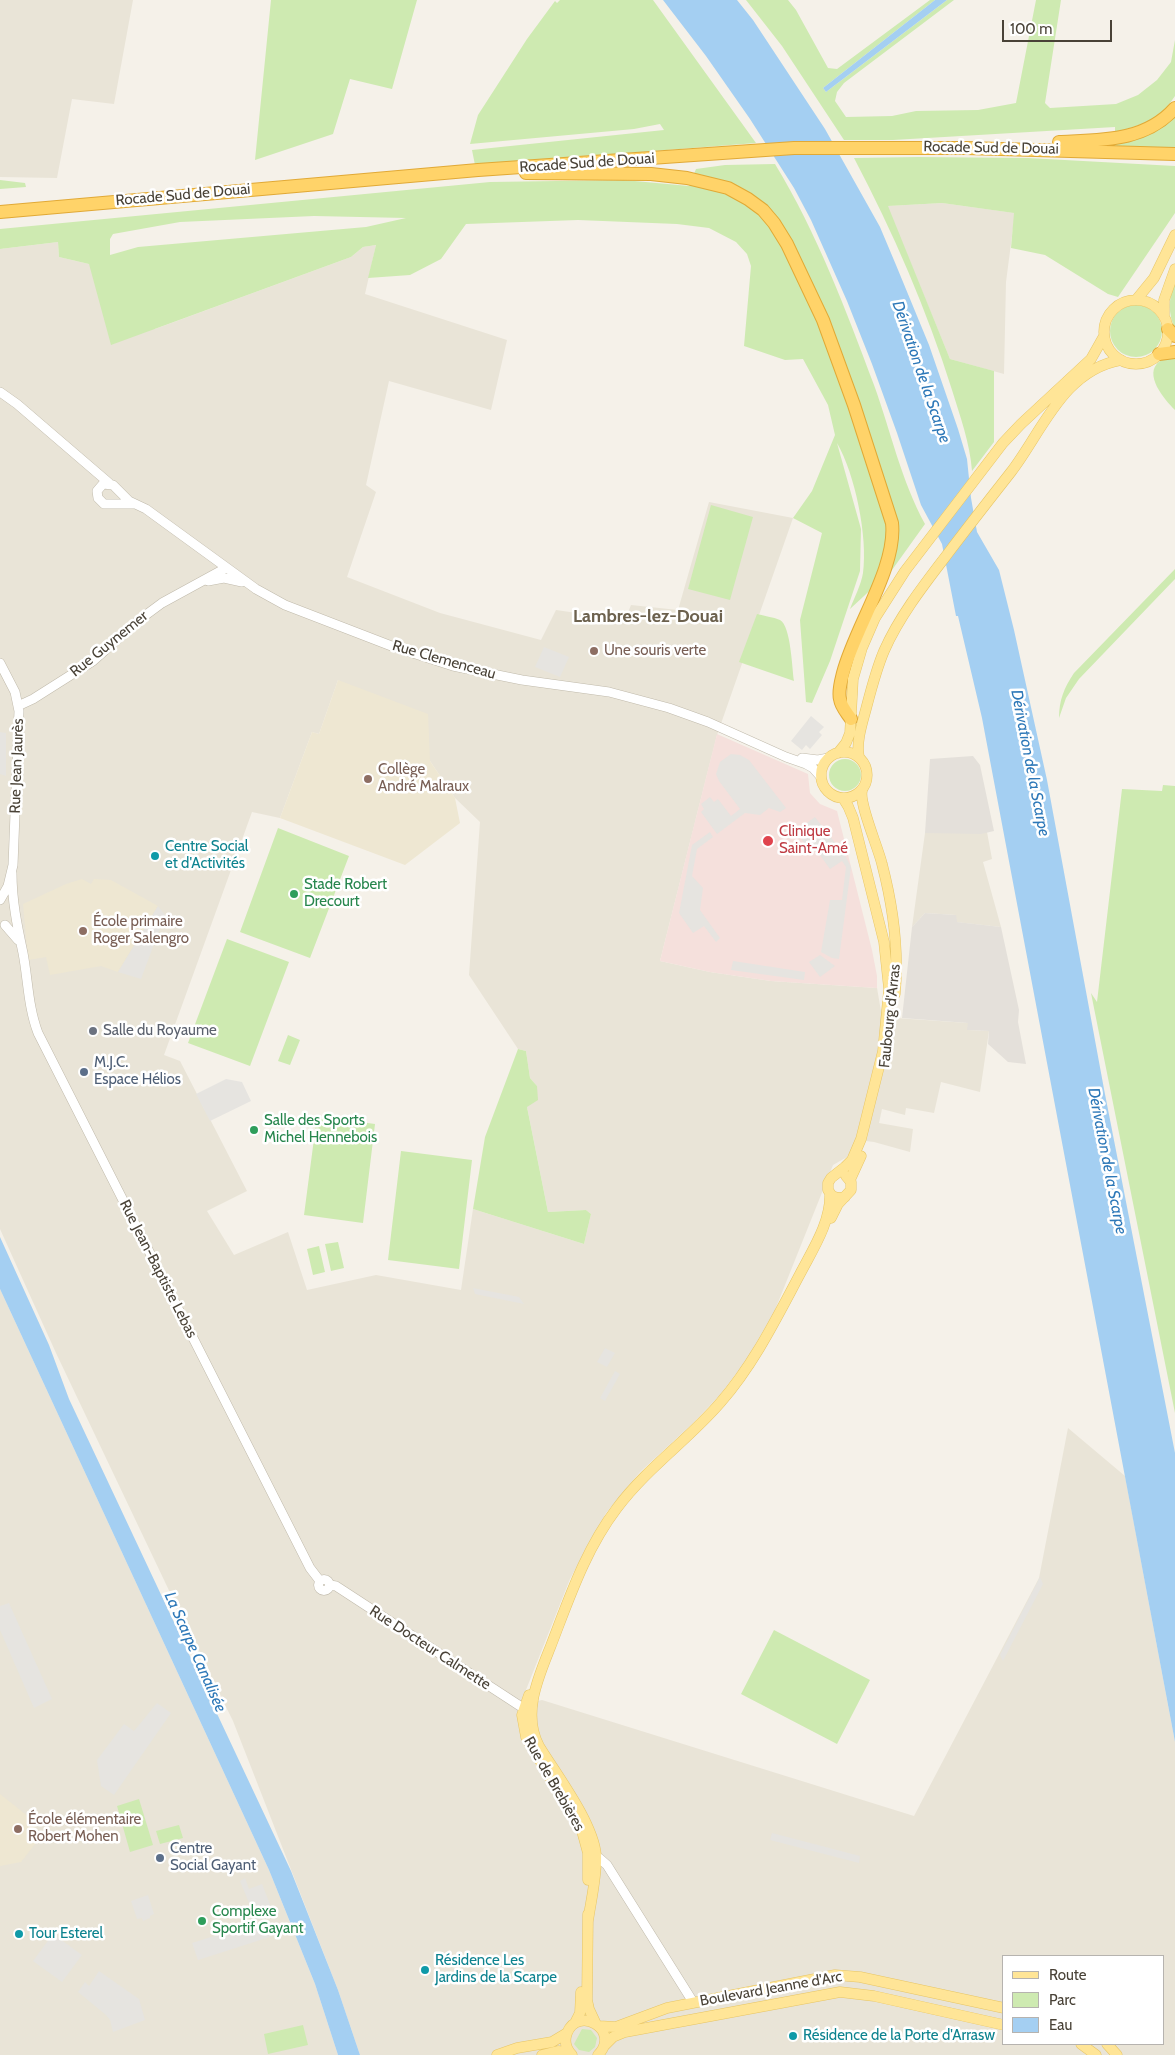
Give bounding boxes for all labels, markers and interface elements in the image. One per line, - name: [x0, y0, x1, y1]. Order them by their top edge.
- scale bar: [1005, 10, 1115, 42]
- text: 100 m: [1010, 20, 1052, 38]
- street label: Rocade Sud de Douai: [923, 138, 1059, 158]
- street label: Rocade Sud de Douai: [519, 149, 655, 177]
- street label: Rocade Sud de Douai: [115, 180, 251, 210]
- water label: Dérivation de la Scarpe: [888, 298, 954, 446]
- district label: Lambres-lez-Douai: [573, 606, 723, 628]
- street label: Rue Guynemer: [66, 607, 152, 681]
- street label: Rue Clemenceau: [390, 637, 498, 683]
- place label: Une souris verte: [604, 642, 706, 660]
- marker: Une souris verte: [588, 645, 600, 657]
- water label: Dérivation de la Scarpe: [1006, 688, 1054, 838]
- street label: Rue Jean Jaurès: [6, 718, 28, 814]
- place label: Collège André Malraux: [378, 761, 469, 796]
- marker: Collège André Malraux: [362, 773, 374, 785]
- place label: Clinique Saint-Amé: [779, 823, 848, 858]
- marker: Clinique Saint-Amé: [761, 834, 775, 848]
- place label: Centre Social et d'Activités: [165, 838, 248, 873]
- marker: Centre Social et d'Activités: [149, 850, 161, 862]
- place label: Stade Robert Drecourt: [304, 876, 387, 911]
- marker: Stade Robert Drecourt: [288, 888, 300, 900]
- place label: École primaire Roger Salengro: [93, 913, 189, 948]
- marker: École primaire Roger Salengro: [77, 925, 89, 937]
- street label: Faubourg d'Arras: [876, 963, 904, 1069]
- place label: Salle du Royaume: [103, 1022, 217, 1040]
- marker: Salle du Royaume: [87, 1025, 99, 1037]
- place label: M.J.C. Espace Hélios: [94, 1054, 181, 1089]
- marker: M.J.C. Espace Hélios: [78, 1066, 90, 1078]
- water label: Dérivation de la Scarpe: [1083, 1086, 1131, 1236]
- place label: Salle des Sports Michel Hennebois: [264, 1112, 377, 1147]
- marker: Salle des Sports Michel Hennebois: [248, 1124, 260, 1136]
- street label: Rue Jean-Baptiste Lebas: [115, 1197, 201, 1341]
- water label: La Scarpe Canalisée: [160, 1589, 230, 1715]
- street label: Rue Docteur Calmette: [366, 1602, 494, 1694]
- street label: Rue de Brebières: [520, 1734, 588, 1834]
- place label: École élémentaire Robert Mohen: [28, 1811, 141, 1846]
- marker: École élémentaire Robert Mohen: [12, 1823, 24, 1835]
- place label: Centre Social Gayant: [170, 1840, 256, 1875]
- marker: Centre Social Gayant: [154, 1852, 166, 1864]
- place label: Complexe Sportif Gayant: [212, 1903, 304, 1938]
- marker: Complexe Sportif Gayant: [196, 1915, 208, 1927]
- place label: Tour Esterel: [29, 1925, 103, 1943]
- marker: Tour Esterel: [13, 1928, 25, 1940]
- place label: Résidence Les Jardins de la Scarpe: [435, 1952, 557, 1987]
- legend: [1002, 1955, 1165, 2045]
- marker: Résidence Les Jardins de la Scarpe: [419, 1964, 431, 1976]
- text: Route: [1049, 1966, 1087, 1984]
- street label: Boulevard Jeanne d'Arc: [699, 1968, 843, 2010]
- text: Parc: [1049, 1991, 1076, 2009]
- text: Eau: [1049, 2016, 1072, 2034]
- place label: Résidence de la Porte d'Arrasw: [803, 2027, 995, 2045]
- marker: Résidence de la Porte d'Arrasw: [787, 2030, 799, 2042]

